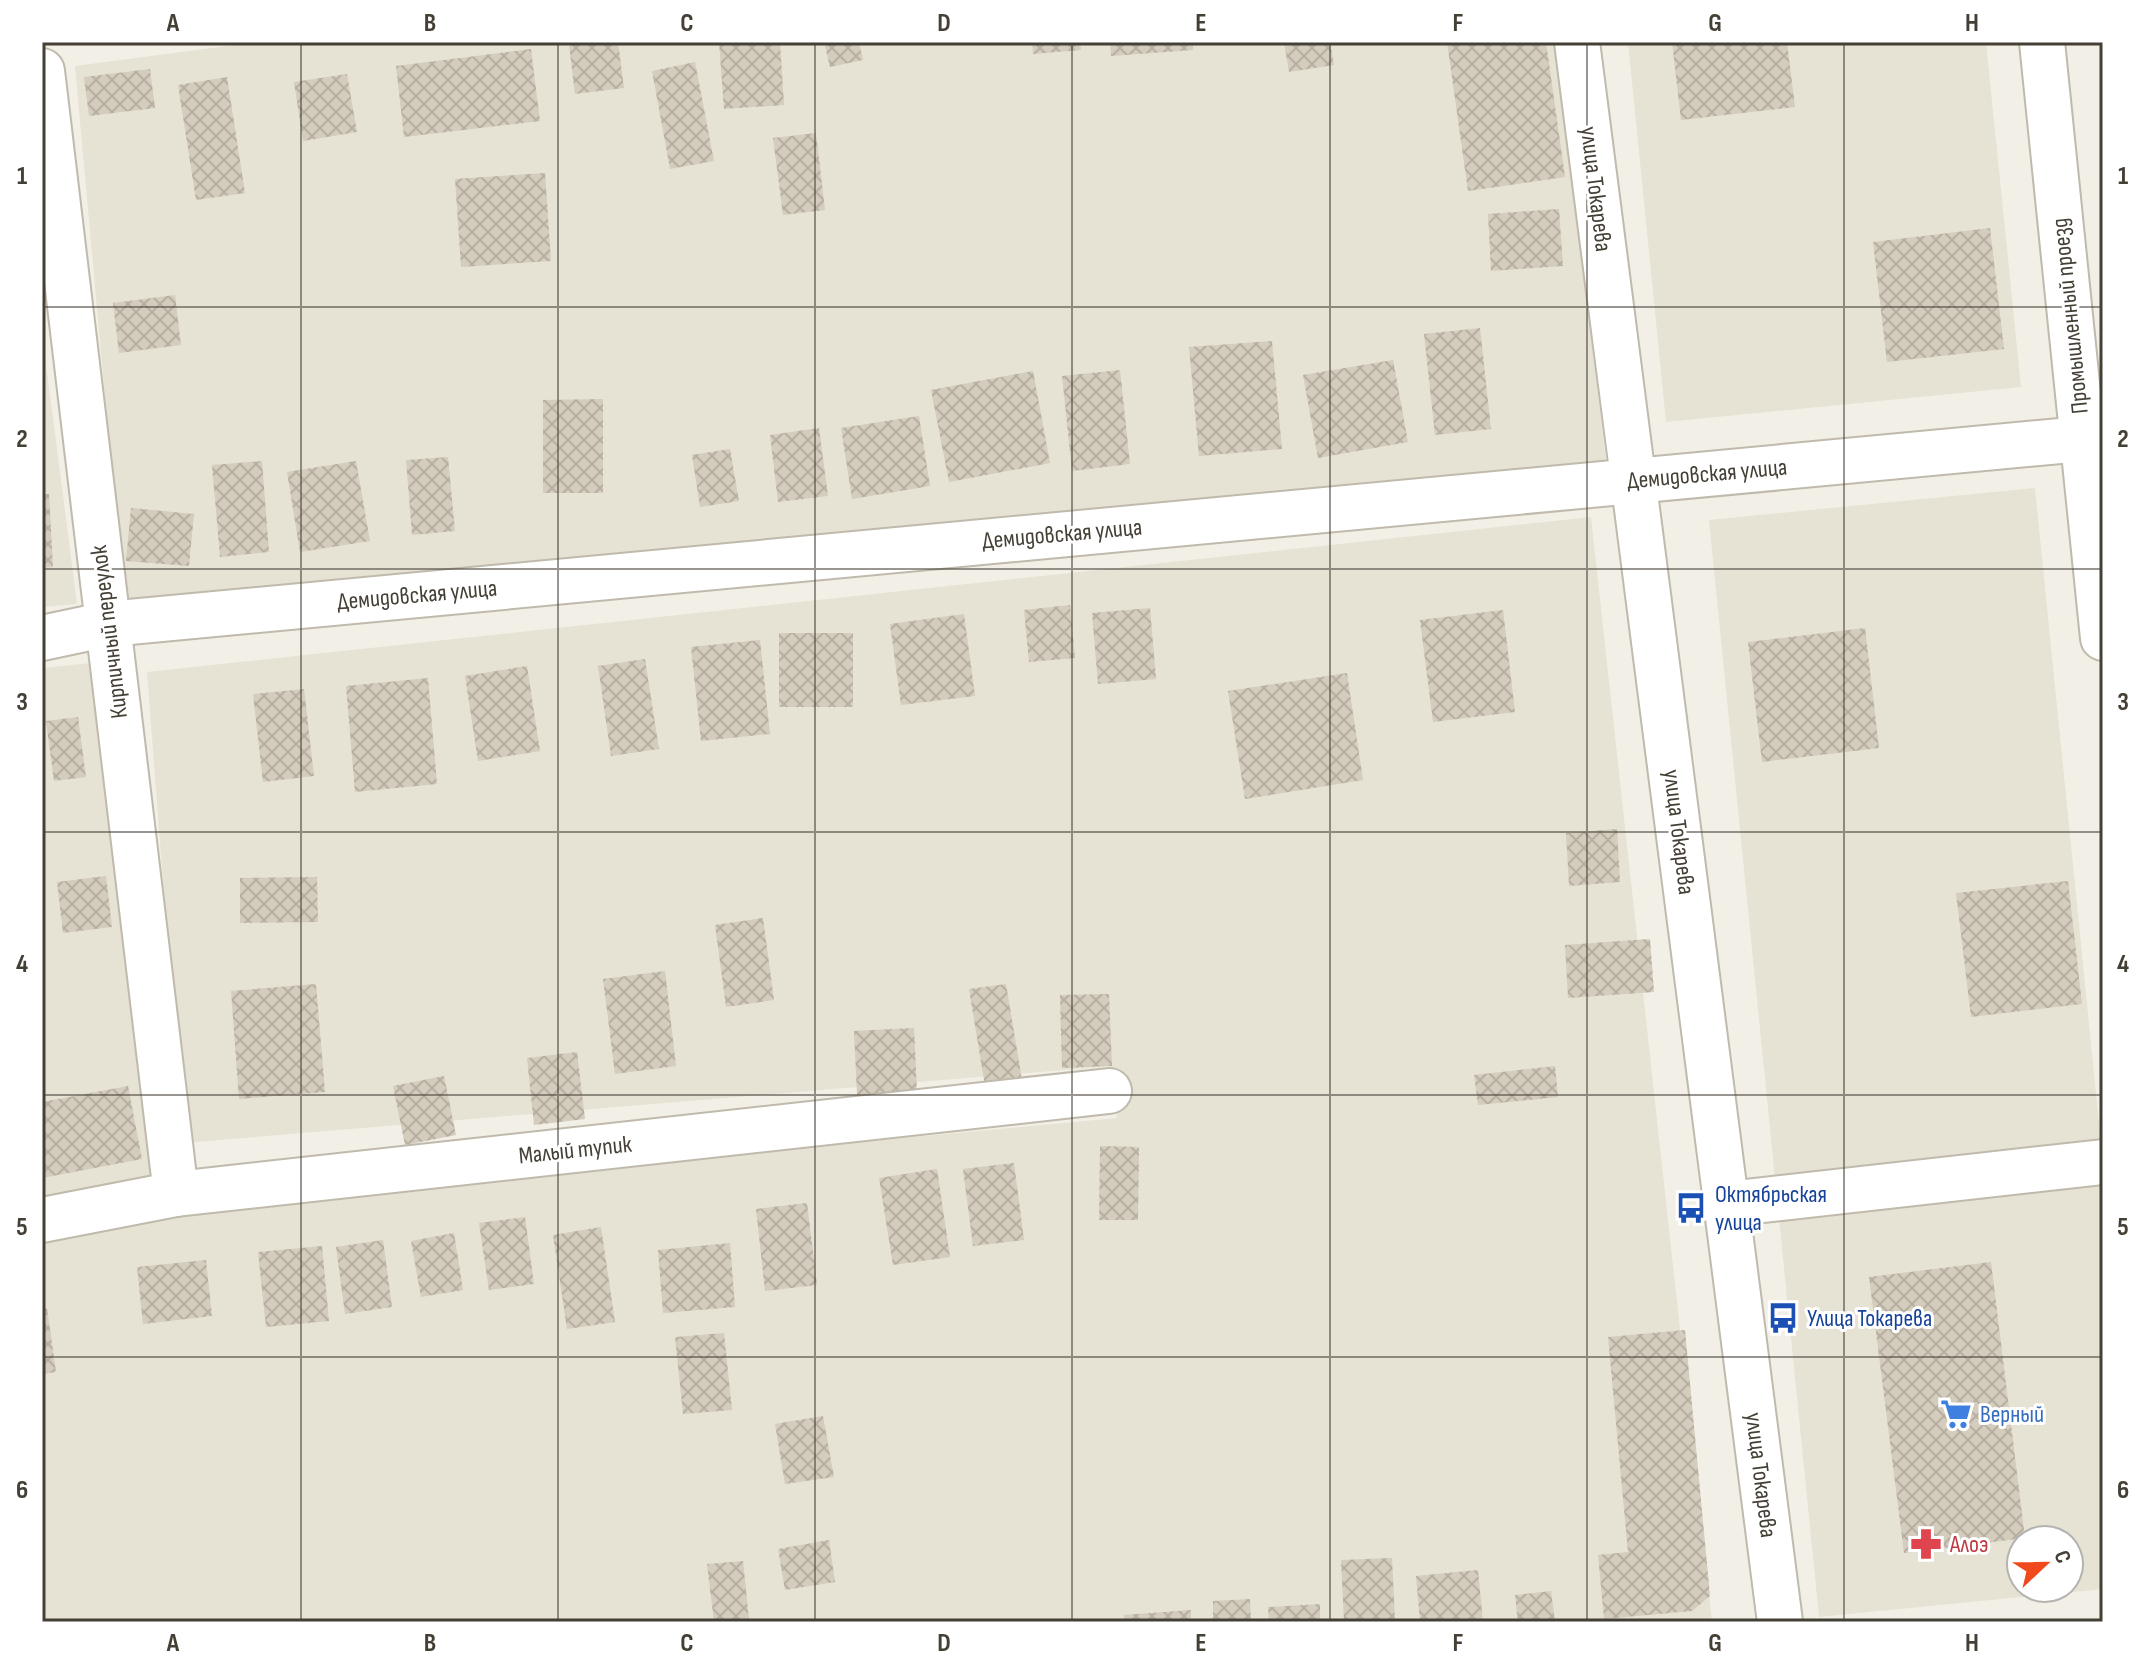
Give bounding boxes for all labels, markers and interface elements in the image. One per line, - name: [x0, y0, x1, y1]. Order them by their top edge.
- text: A: [166, 8, 180, 39]
- text: B: [424, 8, 436, 39]
- text: C: [680, 8, 694, 39]
- text: D: [937, 8, 951, 39]
- text: E: [1195, 8, 1207, 39]
- text: F: [1453, 8, 1464, 39]
- text: G: [1708, 8, 1722, 39]
- text: H: [1965, 8, 1979, 39]
- street label: улица Токарева: [1574, 125, 1618, 253]
- text: 1: [17, 161, 27, 192]
- text: 1: [2118, 161, 2128, 192]
- street label: Промышленный проезд: [2045, 217, 2095, 415]
- text: 2: [16, 424, 28, 455]
- text: 2: [2117, 424, 2129, 455]
- street label: Демидовская улица: [1626, 453, 1788, 495]
- street label: Демидовская улица: [981, 513, 1143, 555]
- street label: Кирпичный переулок: [84, 543, 134, 720]
- street label: Демидовская улица: [336, 574, 498, 616]
- text: 3: [16, 687, 28, 718]
- text: 3: [2117, 687, 2129, 718]
- street label: улица Токарева: [1657, 768, 1701, 896]
- text: 4: [16, 949, 28, 980]
- text: 4: [2117, 949, 2129, 980]
- street label: Малый тупик: [517, 1130, 634, 1170]
- place label: Октябрьская улица: [1715, 1180, 1827, 1237]
- bus stop icon: Октябрьская улица: [1674, 1191, 1708, 1225]
- text: 5: [16, 1212, 28, 1243]
- text: 5: [2117, 1212, 2129, 1243]
- bus stop icon: Улица Токарева: [1766, 1301, 1800, 1335]
- place label: Улица Токарева: [1807, 1304, 1932, 1333]
- supermarket icon: Верный: [1939, 1397, 1973, 1431]
- place label: Верный: [1980, 1400, 2044, 1429]
- street label: улица Токарева: [1739, 1411, 1783, 1539]
- text: 6: [16, 1475, 28, 1506]
- text: 6: [2117, 1475, 2129, 1506]
- north arrow: [2005, 1524, 2085, 1604]
- pharmacy icon: Алоэ: [1909, 1527, 1943, 1561]
- place label: Алоэ: [1949, 1530, 1988, 1559]
- text: С: [2048, 1547, 2077, 1567]
- text: A: [166, 1628, 180, 1659]
- text: B: [424, 1628, 436, 1659]
- text: C: [680, 1628, 694, 1659]
- text: D: [937, 1628, 951, 1659]
- text: E: [1195, 1628, 1207, 1659]
- text: F: [1453, 1628, 1464, 1659]
- text: G: [1708, 1628, 1722, 1659]
- text: H: [1965, 1628, 1979, 1659]

